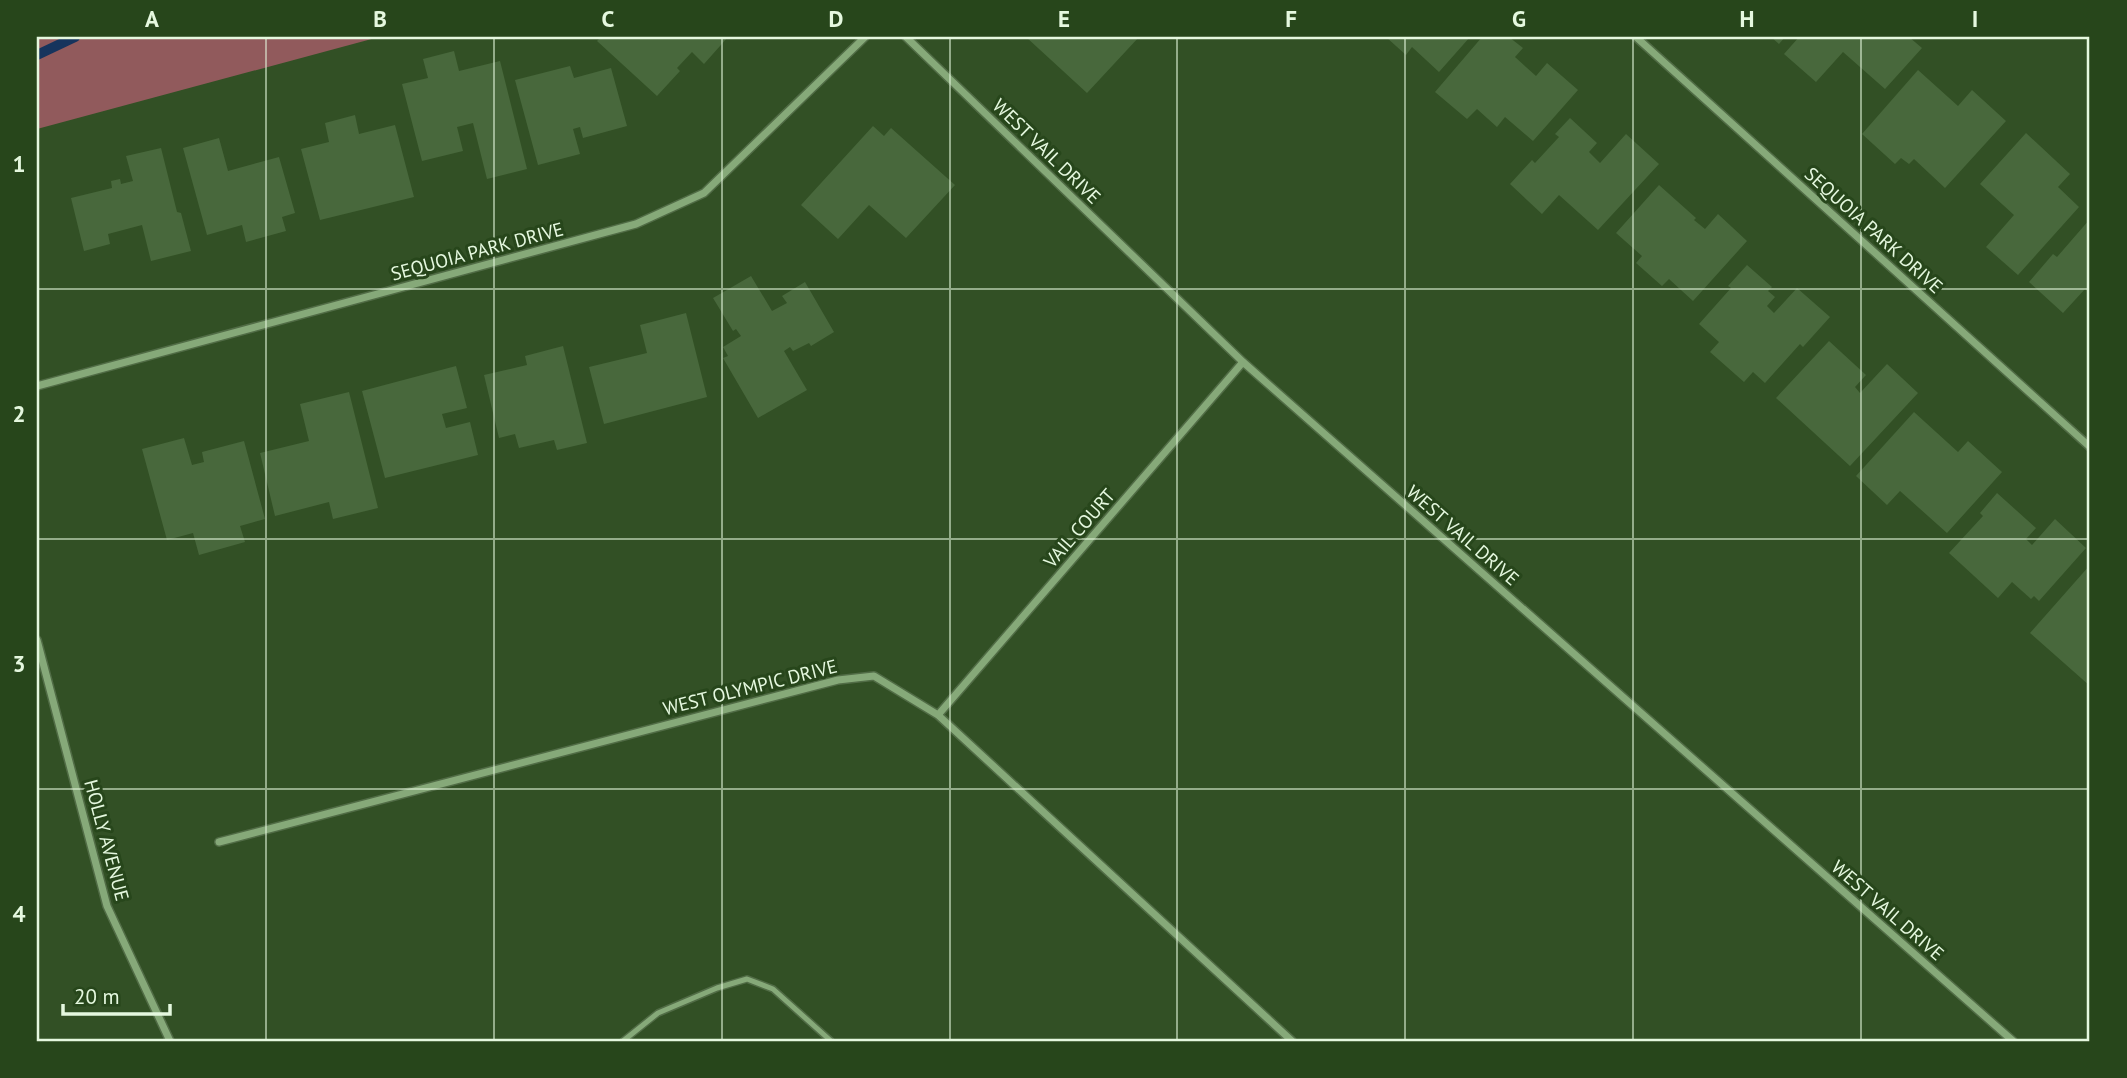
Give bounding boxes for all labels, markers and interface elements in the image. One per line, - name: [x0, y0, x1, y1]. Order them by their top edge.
- text: A: [145, 4, 159, 33]
- text: B: [373, 4, 387, 33]
- text: C: [602, 4, 615, 33]
- text: D: [829, 4, 843, 33]
- text: E: [1058, 4, 1070, 33]
- text: F: [1285, 4, 1297, 33]
- text: G: [1512, 4, 1526, 33]
- text: H: [1740, 4, 1754, 33]
- text: I: [1972, 4, 1978, 33]
- street label: WEST VAIL DRIVE: [988, 93, 1106, 209]
- text: 1: [12, 149, 26, 178]
- street label: SEQUOIA PARK DRIVE: [1800, 162, 1948, 298]
- street label: SEQUOIA PARK DRIVE: [388, 216, 566, 286]
- text: 2: [12, 399, 26, 428]
- street label: WEST VAIL DRIVE: [1402, 480, 1524, 590]
- street label: VAIL COURT: [1037, 483, 1120, 573]
- text: 3: [12, 649, 26, 678]
- street label: WEST OLYMPIC DRIVE: [660, 654, 840, 720]
- street label: HOLLY AVENUE: [79, 777, 135, 903]
- street label: WEST VAIL DRIVE: [1827, 855, 1949, 965]
- text: 4: [12, 899, 26, 928]
- scale bar: [63, 973, 170, 1017]
- text: 20 m: [74, 983, 120, 1010]

